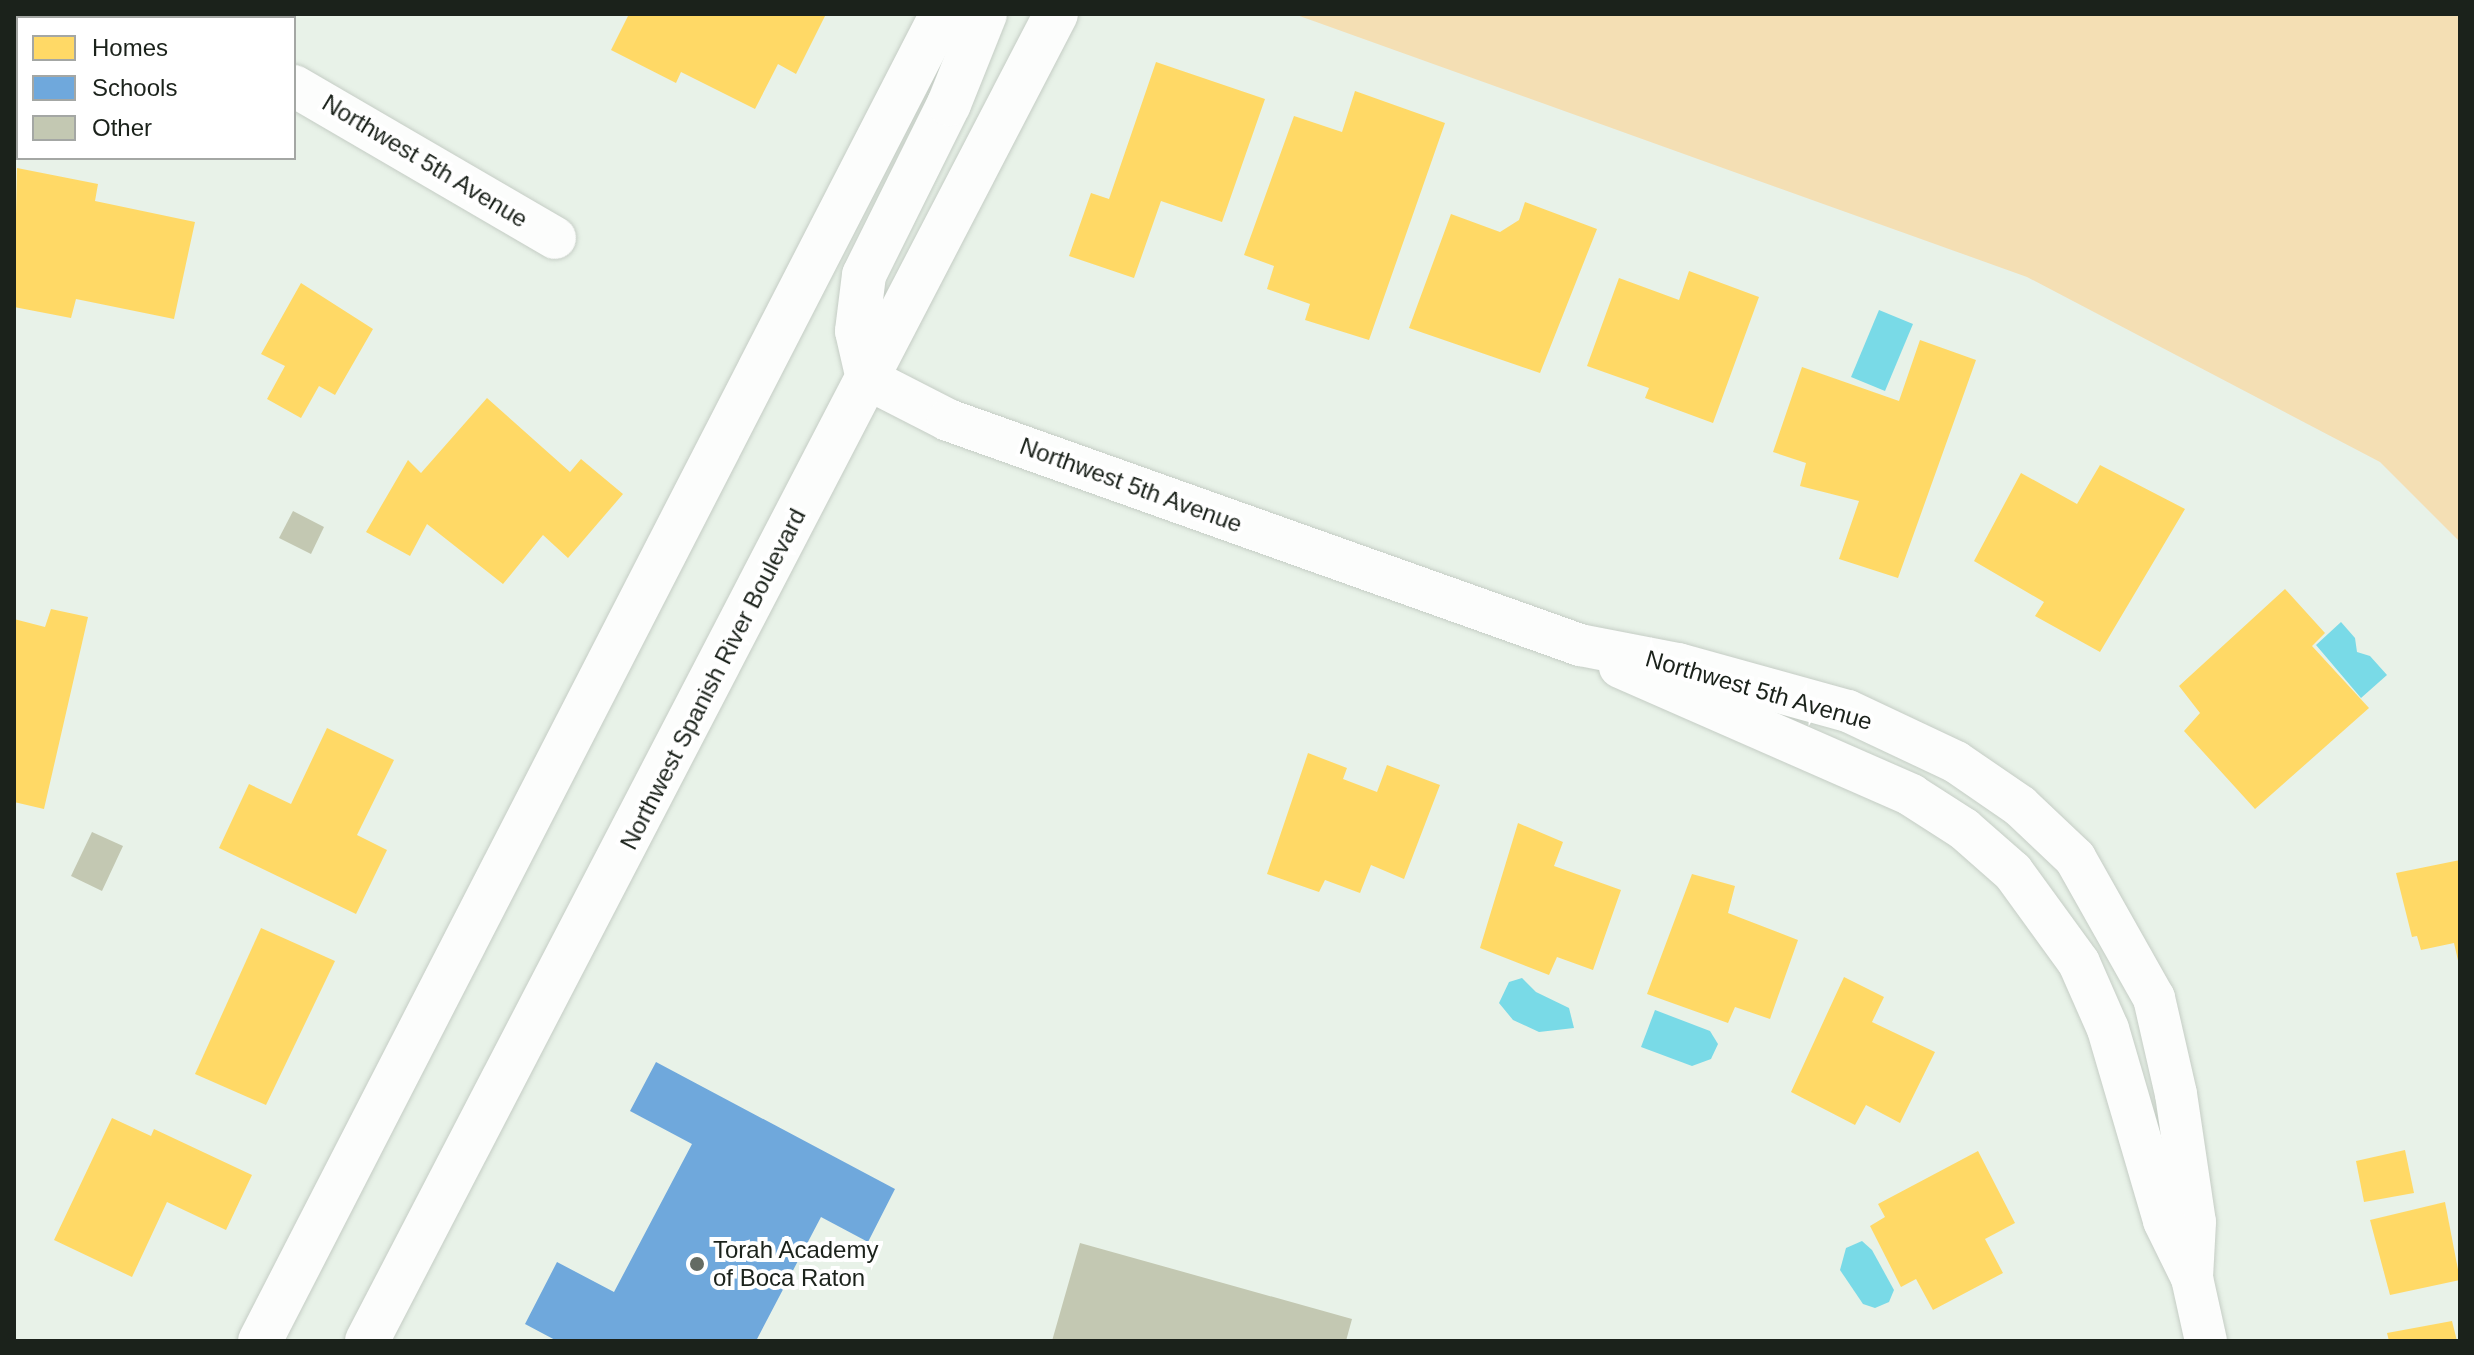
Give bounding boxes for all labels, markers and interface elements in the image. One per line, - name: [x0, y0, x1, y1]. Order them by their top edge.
- legend: [16, 16, 296, 160]
- text: Homes: [92, 34, 168, 61]
- text: Schools: [92, 74, 177, 101]
- street label: Northwest 5th Avenue: [317, 88, 533, 234]
- text: Other: [92, 114, 152, 141]
- street label: Northwest 5th Avenue: [1015, 431, 1247, 539]
- street label: Northwest Spanish River Boulevard: [614, 504, 812, 854]
- street label: Northwest 5th Avenue: [1642, 644, 1876, 736]
- place label: Torah Academy of Boca Raton: [713, 1236, 880, 1292]
- marker: Torah Academy of Boca Raton: [688, 1255, 706, 1273]

